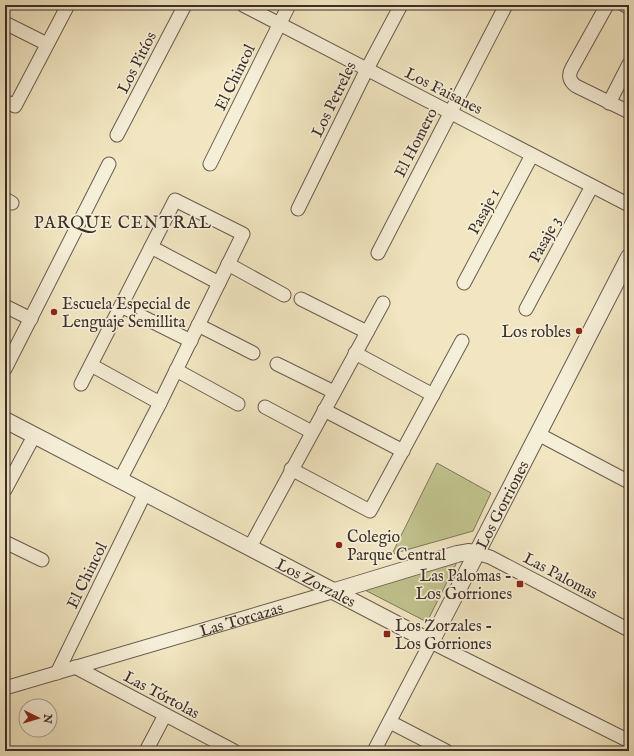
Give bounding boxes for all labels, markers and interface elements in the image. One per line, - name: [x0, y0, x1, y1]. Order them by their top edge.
- street label: Los Pitíos: [114, 28, 162, 97]
- street label: El Chincol: [211, 41, 261, 114]
- street label: Los Petreles: [308, 58, 362, 141]
- street label: Los Faisanes: [401, 64, 486, 120]
- street label: El Homero: [391, 105, 443, 181]
- street label: Pasaje 1: [464, 185, 505, 238]
- district label: PARQUE CENTRAL: [34, 213, 212, 234]
- street label: Pasaje 3: [525, 214, 566, 266]
- place label: Escuela Especial de Lenguaje Semillita: [62, 295, 191, 333]
- marker: Escuela Especial de Lenguaje Semillita: [49, 307, 59, 317]
- place label: Los robles: [501, 323, 571, 343]
- marker: Los robles: [574, 326, 584, 336]
- street label: Los Gorriones: [473, 458, 535, 553]
- place label: Colegio Parque Central: [347, 528, 447, 566]
- street label: El Chincol: [63, 539, 113, 612]
- marker: Colegio Parque Central: [334, 540, 344, 550]
- street label: Las Palomas: [519, 549, 601, 605]
- street label: Los Zorzales: [272, 555, 359, 613]
- place label: Las Palomas - Los Gorriones: [415, 567, 512, 605]
- marker: Las Palomas - Los Gorriones: [515, 579, 525, 589]
- street label: Las Torcazas: [198, 599, 286, 642]
- place label: Los Zorzales - Los Gorriones: [395, 617, 492, 655]
- marker: Los Zorzales - Los Gorriones: [382, 629, 392, 639]
- street label: Las Tórtolas: [120, 667, 203, 724]
- north arrow: [18, 698, 58, 738]
- text: N: [40, 712, 54, 725]

